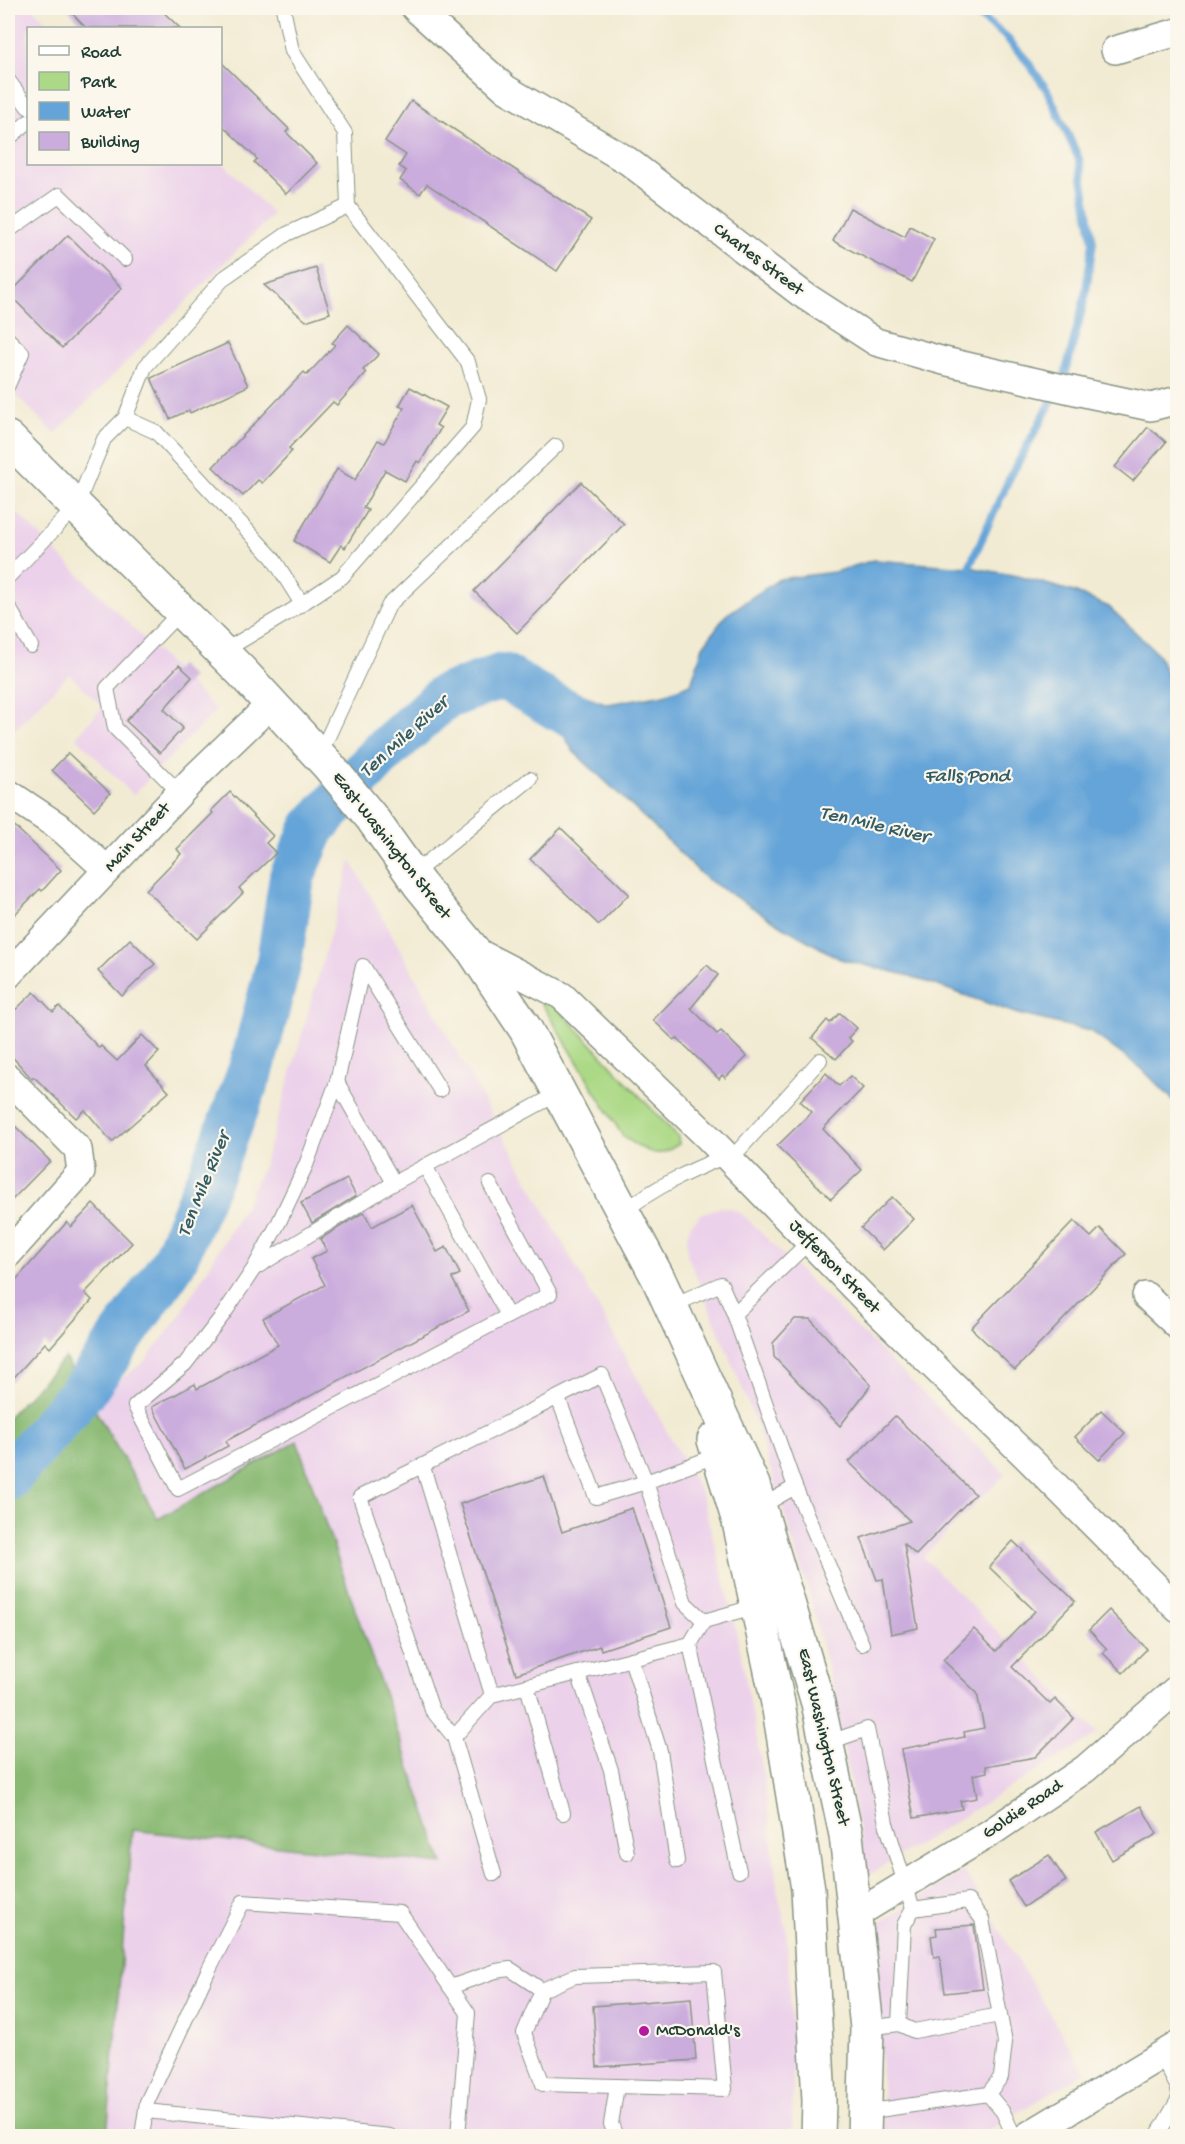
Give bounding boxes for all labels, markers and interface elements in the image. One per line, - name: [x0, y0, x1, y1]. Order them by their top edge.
- legend: [27, 27, 222, 165]
- text: Road: [81, 43, 122, 64]
- text: Park: [80, 73, 117, 94]
- text: Water: [81, 103, 131, 124]
- text: Building: [80, 133, 140, 154]
- street label: Charles Street: [709, 219, 809, 302]
- water label: Ten Mile River: [356, 690, 457, 784]
- water label: Falls Pond: [925, 766, 1012, 789]
- street label: East Washington Street: [327, 768, 456, 925]
- street label: Main Street: [101, 798, 177, 877]
- water label: Ten Mile River: [817, 802, 934, 851]
- water label: Ten Mile River: [174, 1126, 238, 1241]
- street label: Jefferson Street: [784, 1216, 885, 1319]
- street label: East Washington Street: [792, 1646, 854, 1829]
- street label: Goldie Road: [979, 1775, 1068, 1844]
- place label: McDonald's: [656, 2021, 741, 2042]
- marker: McDonald's: [637, 2024, 651, 2038]

